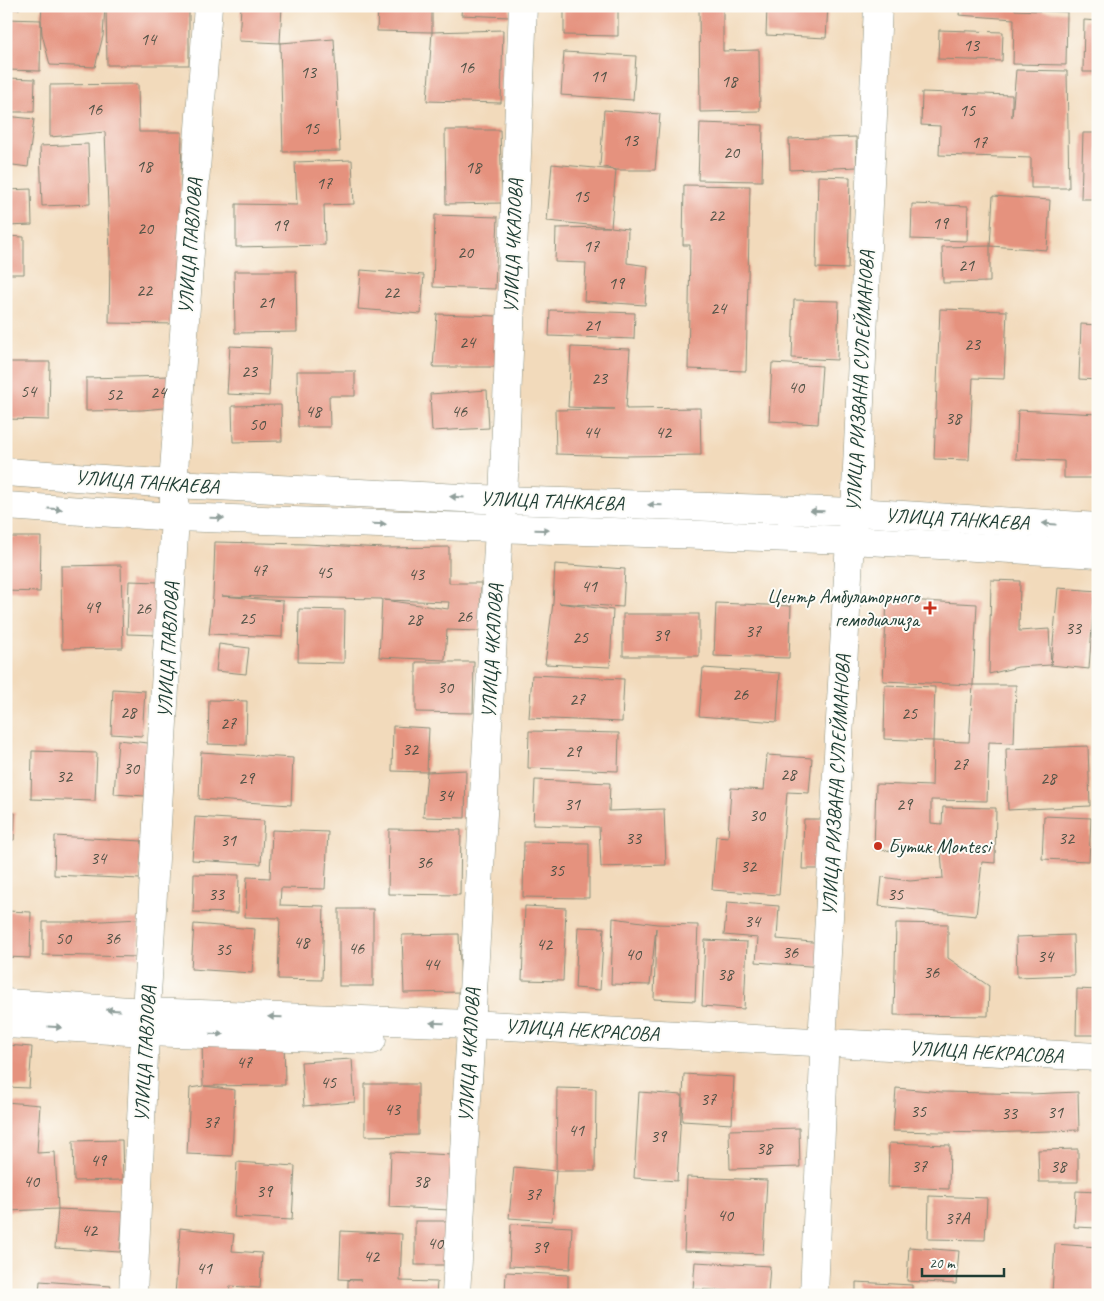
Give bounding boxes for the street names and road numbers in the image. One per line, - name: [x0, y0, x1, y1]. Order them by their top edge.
- street label: УЛИЦА ПАВЛОВА: [173, 176, 207, 315]
- street label: УЛИЦА ЧКАЛОВА: [498, 177, 528, 314]
- street label: УЛИЦА РИЗВАНА СУЛЕЙМАНОВА: [841, 249, 879, 512]
- street label: УЛИЦА ТАНКАЕВА: [74, 465, 221, 500]
- street label: УЛИЦА ТАНКАЕВА: [480, 486, 625, 516]
- street label: УЛИЦА ТАНКАЕВА: [885, 503, 1030, 535]
- street label: УЛИЦА ПАВЛОВА: [152, 580, 184, 719]
- street label: УЛИЦА ЧКАЛОВА: [476, 582, 508, 719]
- street label: УЛИЦА РИЗВАНА СУЛЕЙМАНОВА: [817, 653, 855, 916]
- street label: УЛИЦА ПАВЛОВА: [129, 984, 161, 1123]
- street label: УЛИЦА ЧКАЛОВА: [453, 986, 485, 1123]
- street label: УЛИЦА НЕКРАСОВА: [504, 1013, 661, 1047]
- street label: УЛИЦА НЕКРАСОВА: [908, 1035, 1065, 1069]

